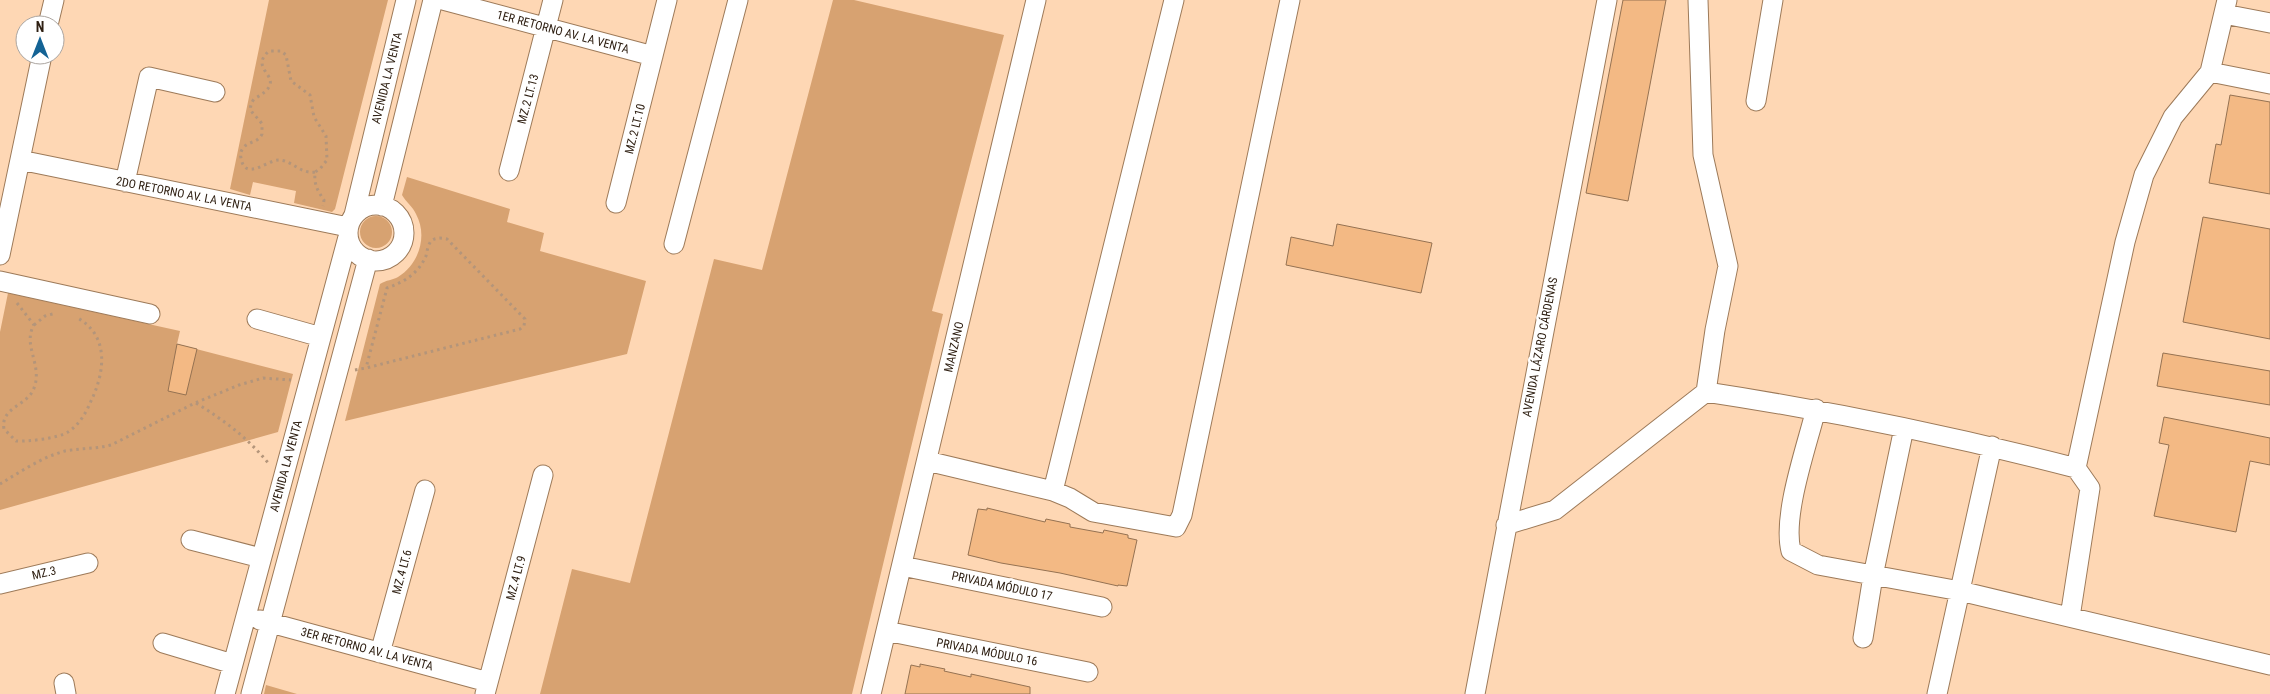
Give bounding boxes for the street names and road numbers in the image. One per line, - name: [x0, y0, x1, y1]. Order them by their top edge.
- street label: 1ER RETORNO AV. LA VENTA: [495, 8, 631, 56]
- street label: AVENIDA LA VENTA: [369, 31, 405, 125]
- street label: MZ.2 LT.13: [515, 72, 541, 126]
- street label: MZ.2 LT.10: [622, 102, 648, 156]
- street label: 2DO RETORNO AV. LA VENTA: [115, 174, 253, 214]
- street label: AVENIDA LÁZARO CÁRDENAS: [1519, 276, 1560, 418]
- street label: MANZANO: [941, 320, 967, 374]
- street label: AVENIDA LA VENTA: [267, 419, 305, 513]
- street label: MZ.4 LT.6: [389, 548, 415, 596]
- street label: MZ.4 LT.9: [503, 554, 529, 602]
- street label: MZ.3: [31, 563, 58, 583]
- street label: PRIVADA MÓDULO 17: [950, 568, 1054, 604]
- street label: 3ER RETORNO AV. LA VENTA: [299, 625, 435, 673]
- street label: PRIVADA MÓDULO 16: [935, 634, 1039, 669]

